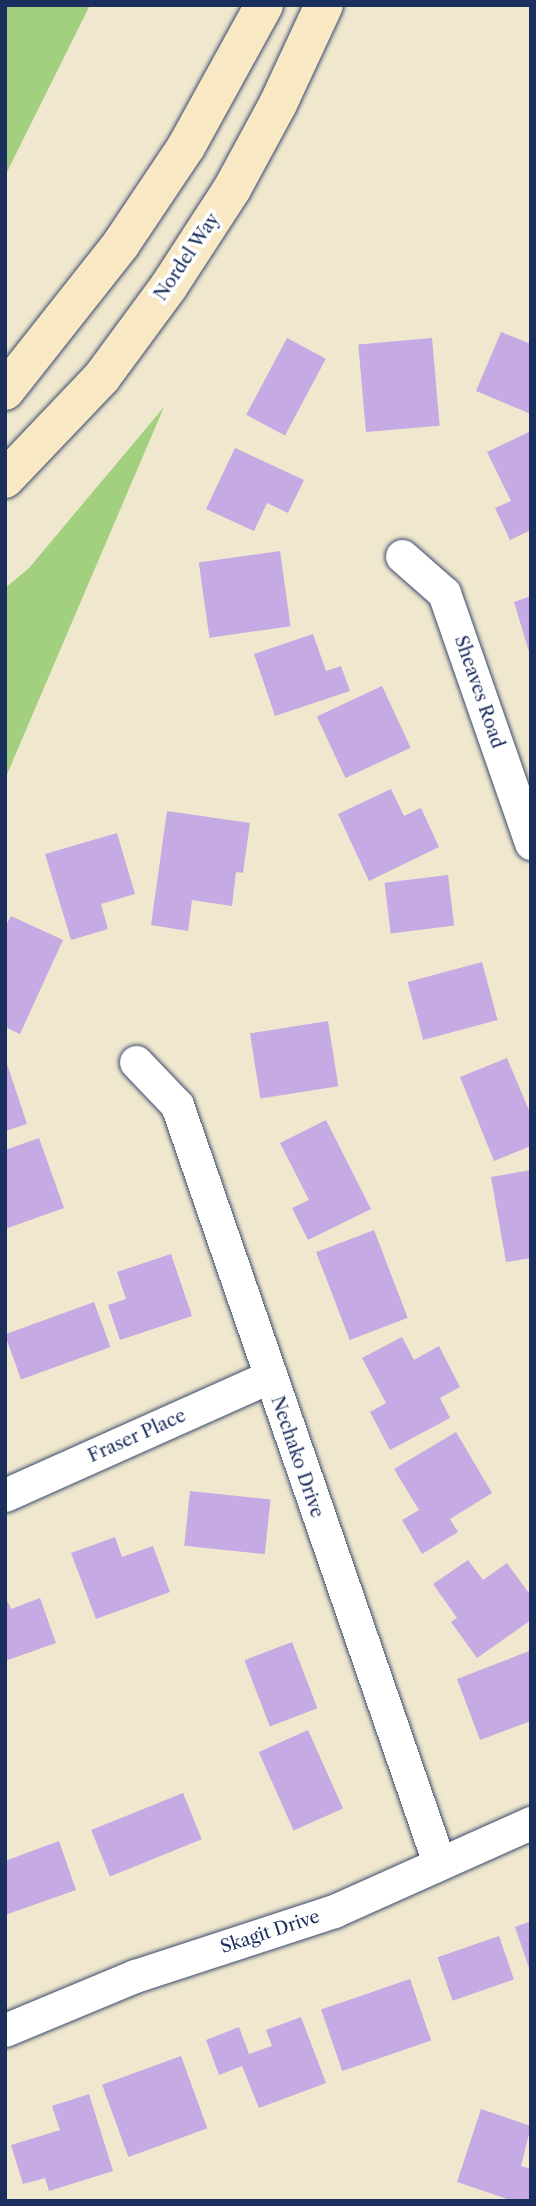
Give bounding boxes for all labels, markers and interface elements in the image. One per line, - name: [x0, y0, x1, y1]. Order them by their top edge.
- street label: Nordel Way: [150, 209, 224, 305]
- street label: Sheaves Road: [450, 633, 508, 751]
- street label: Nechako Drive: [266, 1393, 328, 1521]
- street label: Fraser Place: [85, 1405, 189, 1467]
- street label: Skagit Drive: [218, 1906, 322, 1958]

